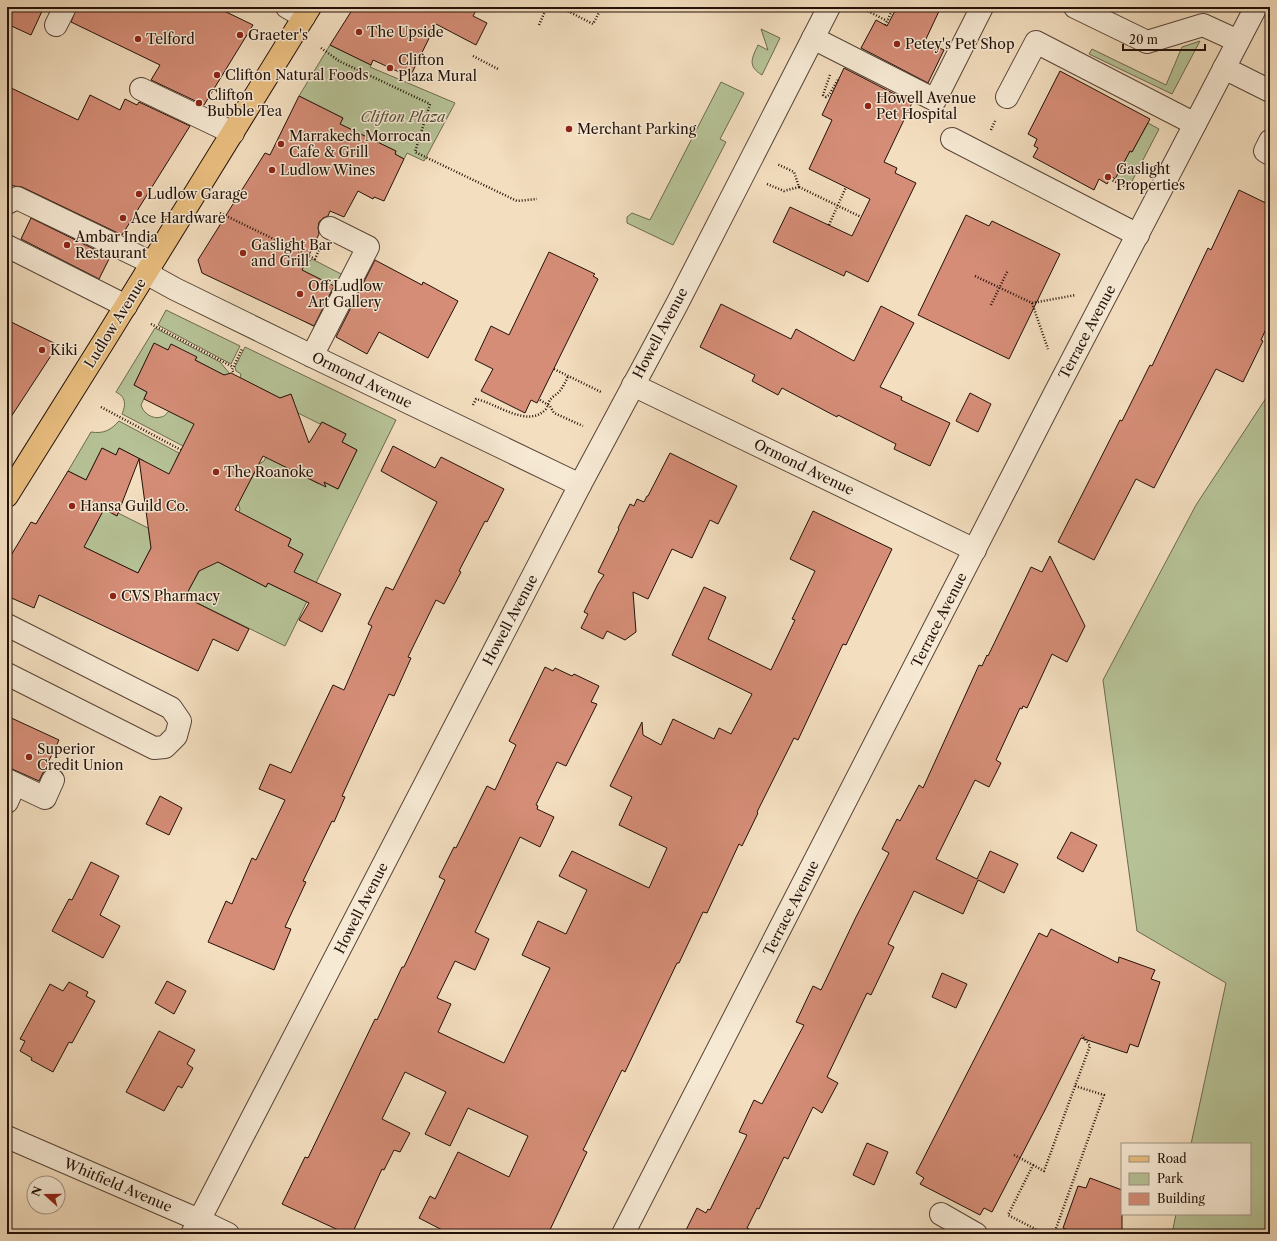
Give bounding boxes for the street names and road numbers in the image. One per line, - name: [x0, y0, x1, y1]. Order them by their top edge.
- street label: Ludlow Avenue: [80, 275, 150, 371]
- street label: Terrace Avenue: [1055, 282, 1119, 382]
- street label: Howell Avenue: [629, 284, 692, 381]
- street label: Ormond Avenue: [309, 348, 415, 412]
- street label: Ormond Avenue: [751, 435, 857, 499]
- street label: Terrace Avenue: [907, 569, 971, 671]
- street label: Howell Avenue: [479, 571, 542, 668]
- street label: Terrace Avenue: [759, 857, 823, 959]
- street label: Howell Avenue: [330, 859, 392, 957]
- street label: Whitfield Avenue: [60, 1154, 175, 1216]

